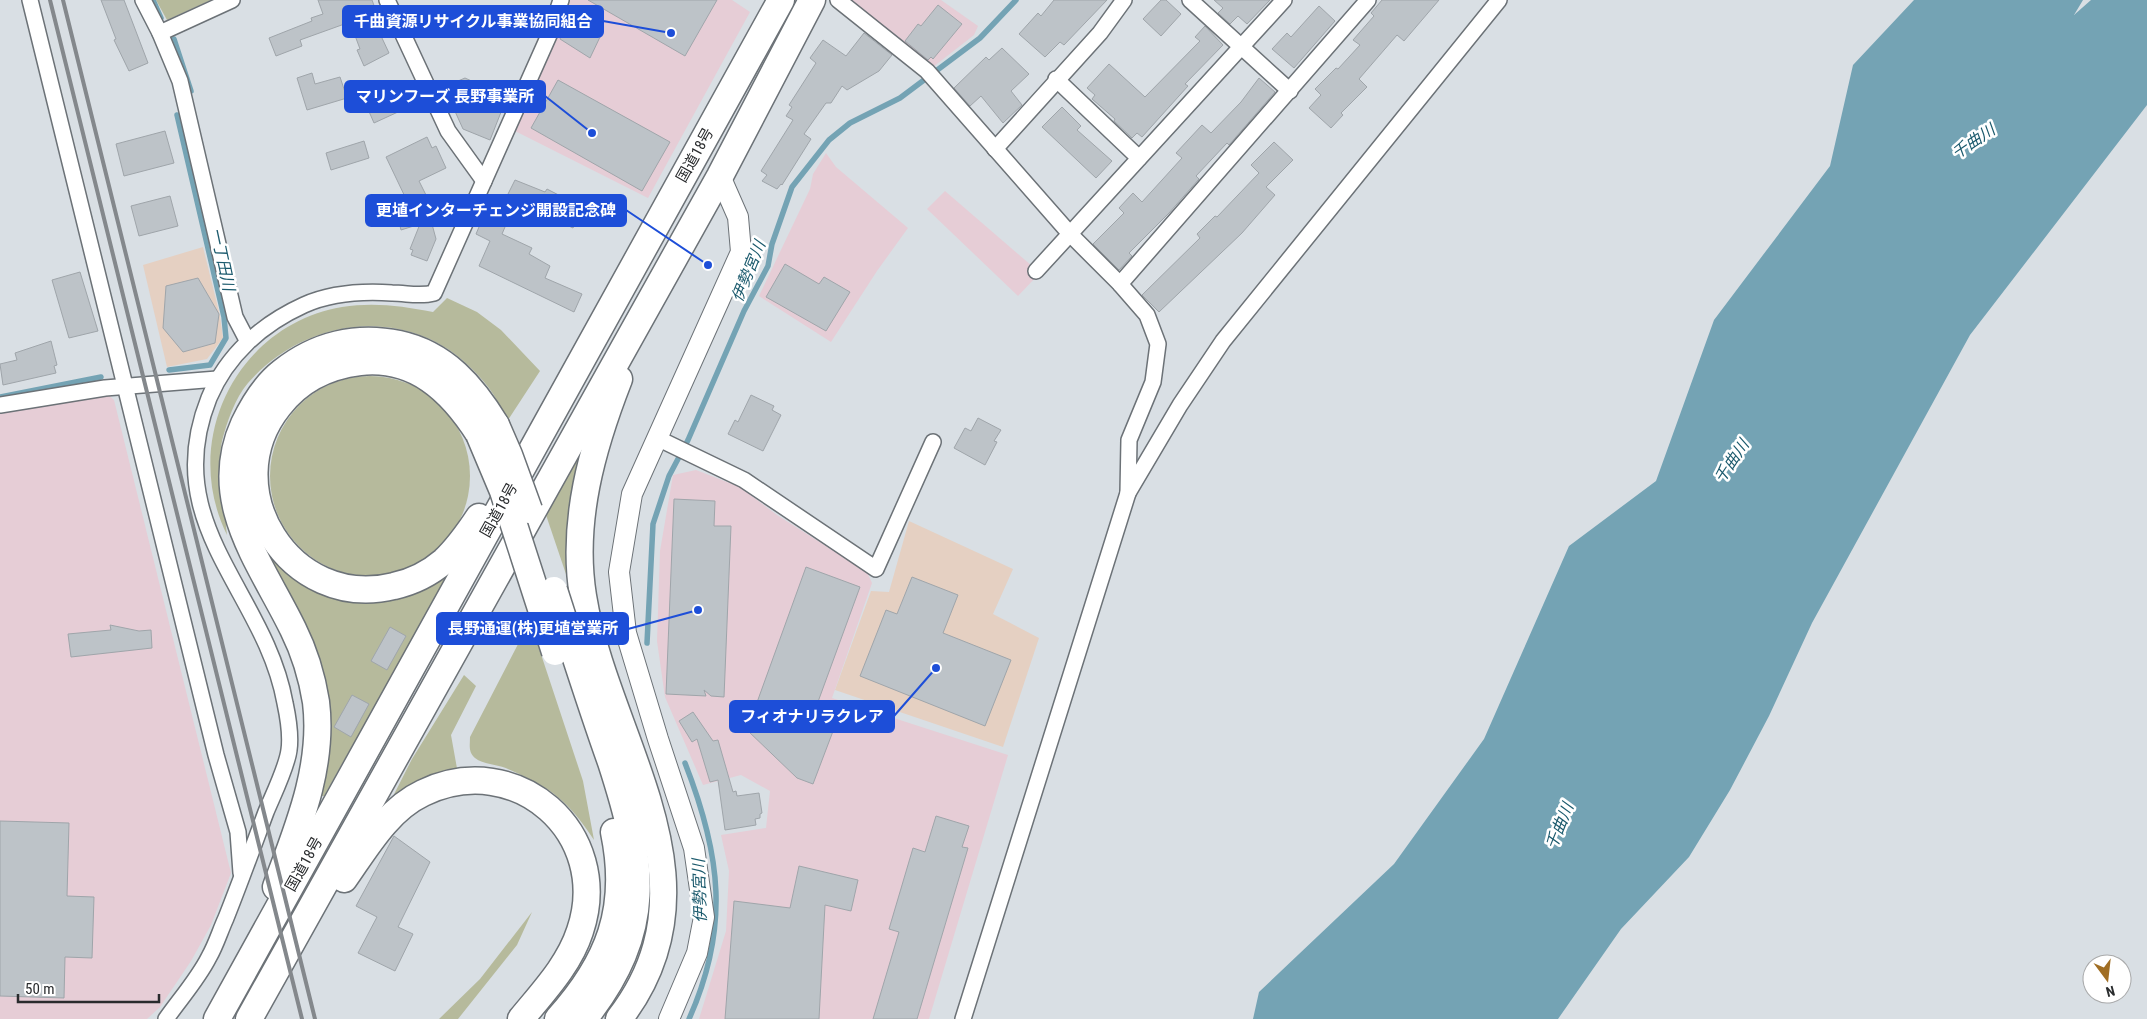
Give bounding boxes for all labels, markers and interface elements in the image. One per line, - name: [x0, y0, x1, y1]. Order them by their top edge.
- callout: 千曲資源リサイクル事業協同組合: [343, 6, 603, 37]
- text: 千曲資源リサイクル事業協同組合: [353, 12, 593, 31]
- callout: マリンフーズ 長野事業所: [345, 81, 545, 112]
- text: マリンフーズ 長野事業所: [356, 87, 534, 106]
- water label: 千曲川: [1948, 119, 2000, 163]
- street label: 国道18号: [673, 124, 717, 186]
- callout: 更埴インターチェンジ開設記念碑: [366, 195, 626, 226]
- text: 更埴インターチェンジ開設記念碑: [376, 201, 616, 220]
- water label: 一丁田川: [207, 226, 239, 294]
- water label: 伊勢宮川: [728, 236, 770, 304]
- water label: 千曲川: [1710, 434, 1754, 486]
- street label: 国道18号: [477, 479, 521, 541]
- callout: 長野通運(株)更埴営業所: [437, 613, 628, 644]
- text: 長野通運(株)更埴営業所: [448, 619, 618, 638]
- callout: フィオナリラクレア: [730, 701, 894, 732]
- text: フィオナリラクレア: [740, 707, 884, 726]
- water label: 千曲川: [1542, 799, 1578, 852]
- street label: 国道18号: [282, 833, 326, 895]
- water label: 伊勢宮川: [689, 857, 710, 923]
- north arrow: [2082, 954, 2132, 1004]
- scale bar: [18, 972, 159, 1004]
- text: 50 m: [25, 980, 55, 998]
- text: N: [2104, 983, 2117, 1000]

